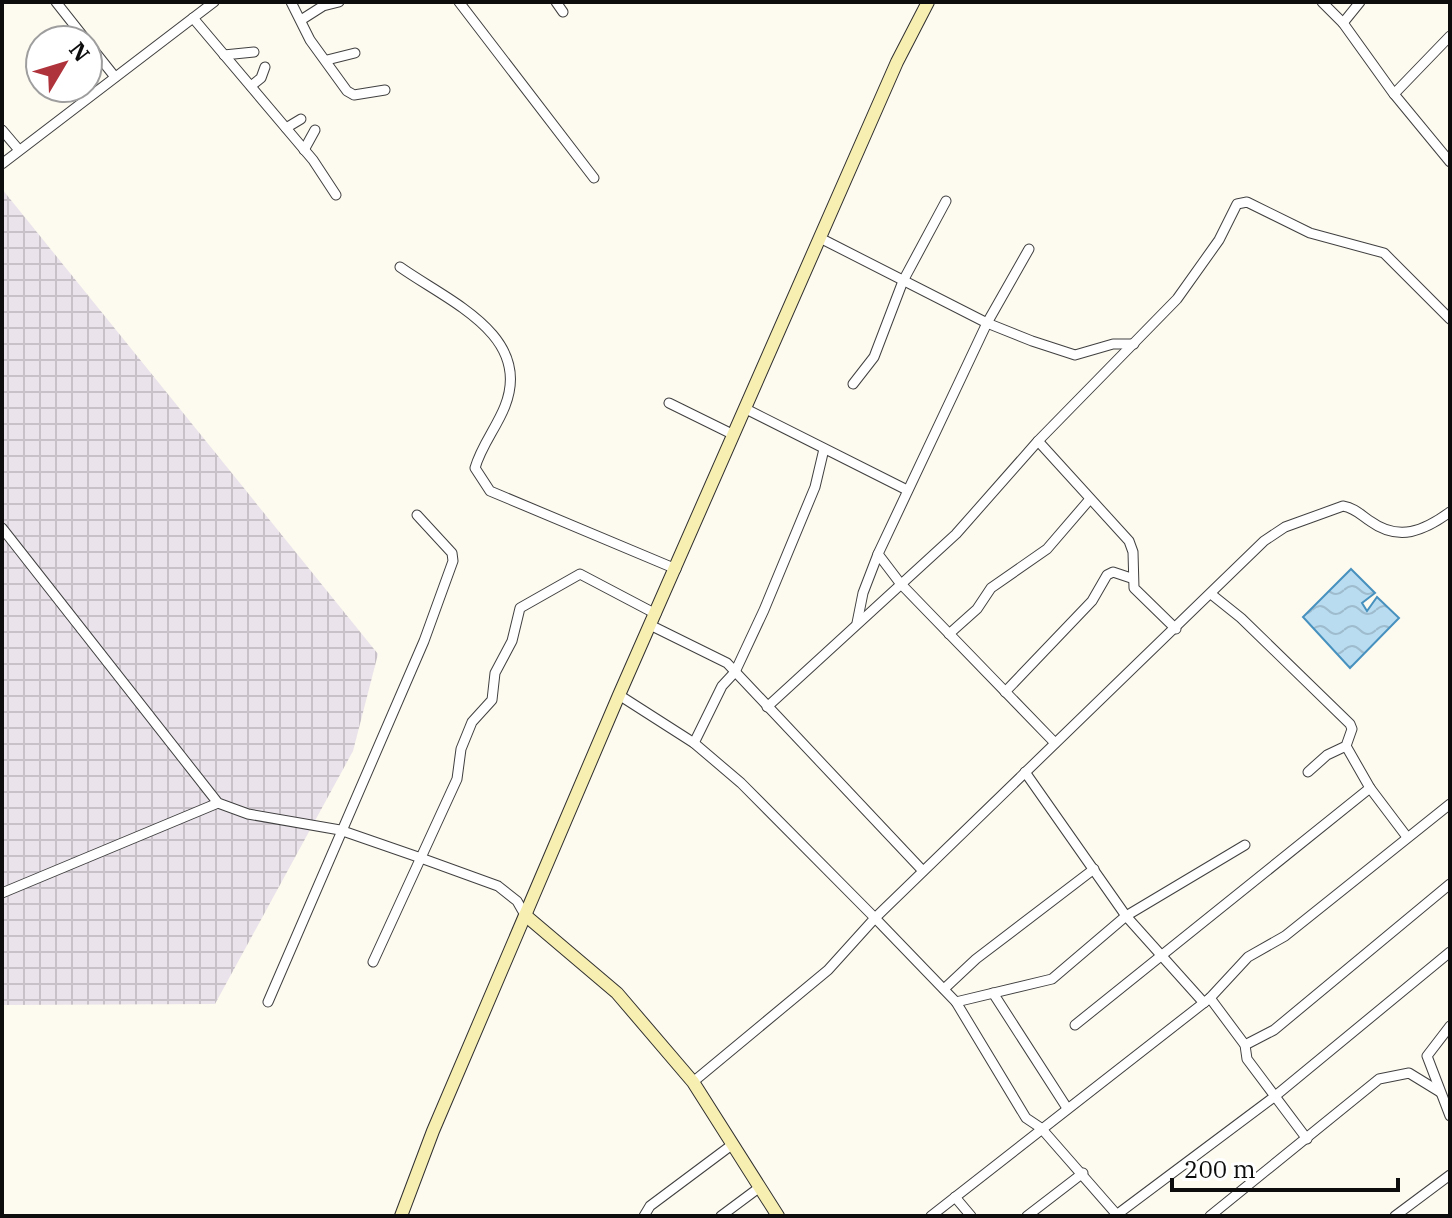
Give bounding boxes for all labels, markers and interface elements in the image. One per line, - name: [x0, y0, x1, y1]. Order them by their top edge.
- north arrow: [24, 24, 104, 104]
- text: N: [63, 36, 97, 67]
- scale bar: [1172, 1142, 1398, 1192]
- text: 200 m: [1184, 1153, 1256, 1185]

